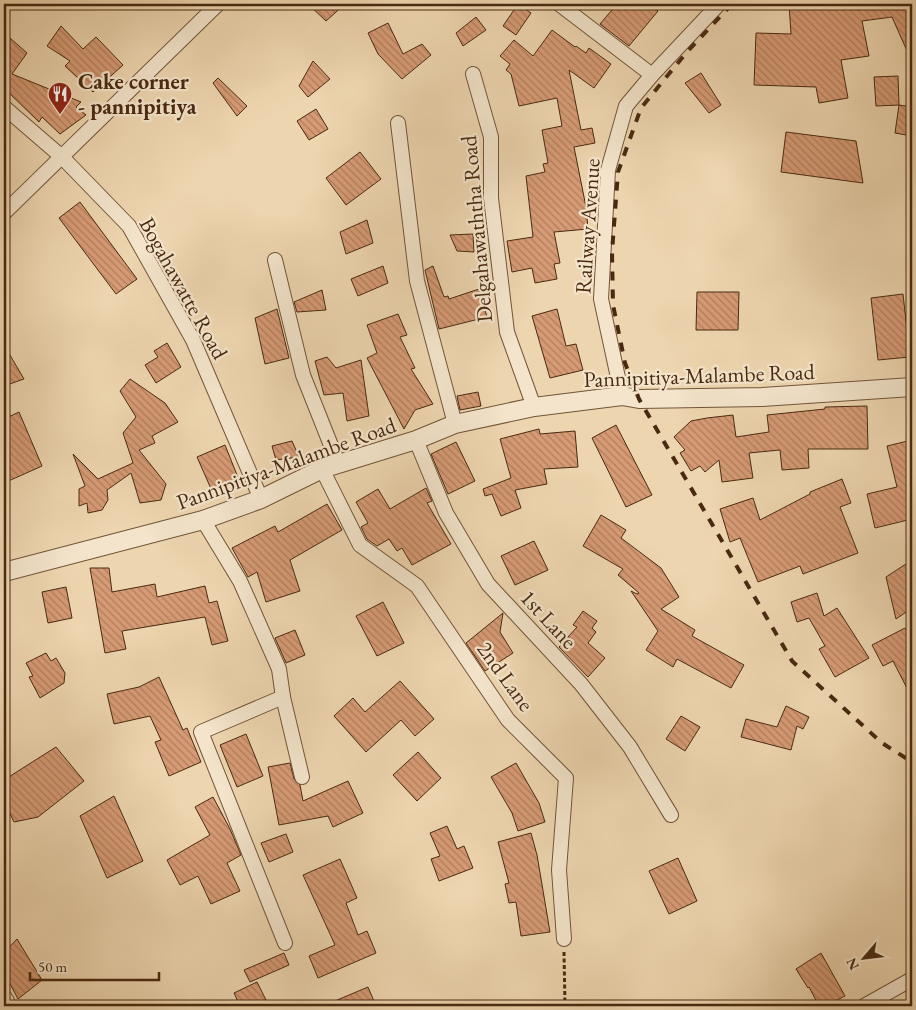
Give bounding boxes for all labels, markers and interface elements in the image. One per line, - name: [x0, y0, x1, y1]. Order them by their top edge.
- place label: Cake corner - pannipitiya: [78, 67, 197, 121]
- restaurant icon: Cake corner - pannipitiya: [47, 81, 73, 115]
- street label: Delgahawaththa Road: [454, 133, 499, 324]
- street label: Railway Avenue: [568, 157, 607, 295]
- street label: Bogahawatte Road: [133, 212, 235, 365]
- street label: Pannipitiya-Malambe Road: [583, 357, 816, 394]
- street label: Pannipitiya-Malambe Road: [173, 410, 401, 517]
- street label: 1st Lane: [514, 584, 584, 655]
- street label: 2nd Lane: [470, 636, 541, 717]
- north arrow: [838, 932, 888, 982]
- scale bar: [30, 950, 159, 982]
- text: N: [842, 954, 863, 973]
- text: 50 m: [38, 957, 67, 976]

